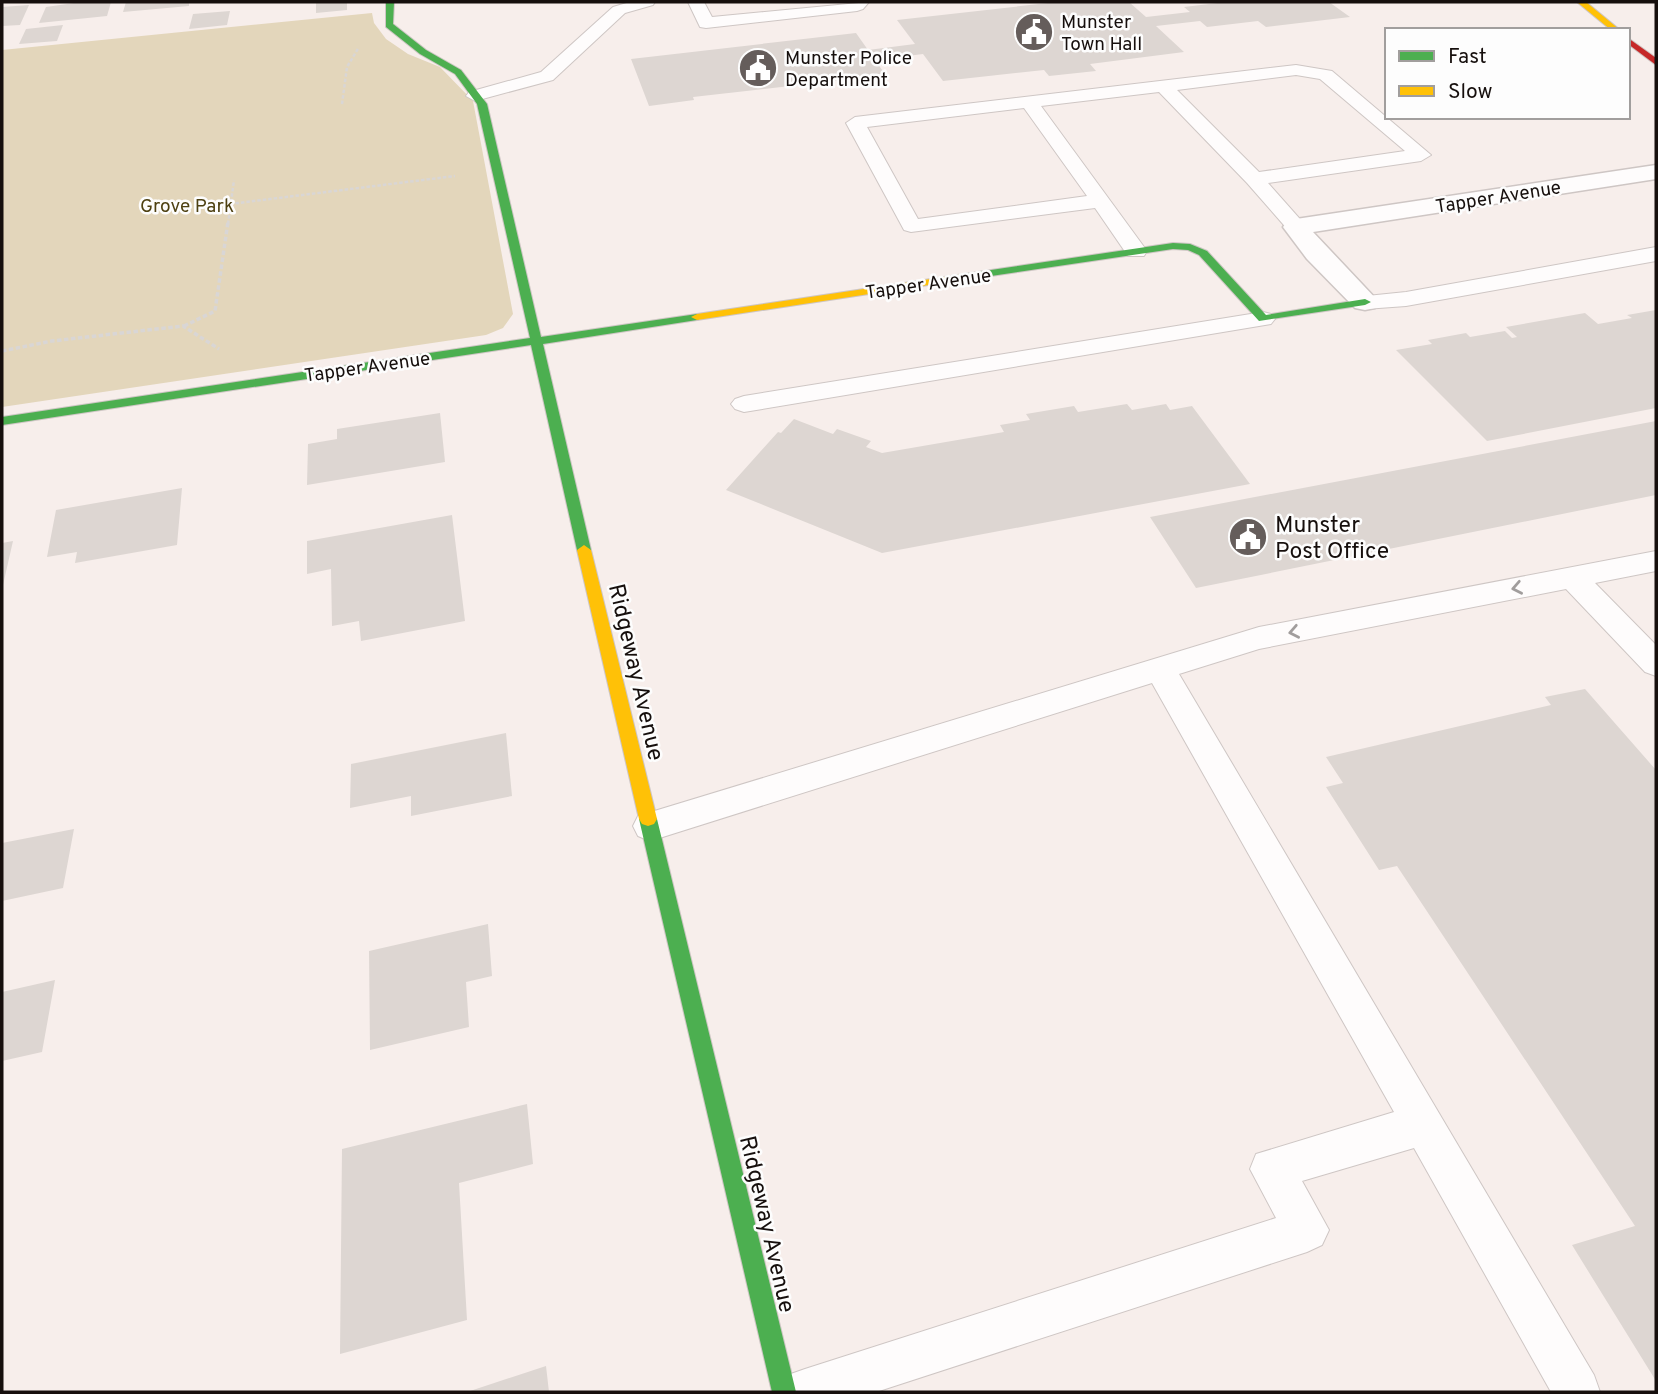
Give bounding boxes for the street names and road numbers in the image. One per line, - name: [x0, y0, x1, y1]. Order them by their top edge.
- street label: Tapper Avenue: [1434, 176, 1563, 220]
- street label: Tapper Avenue: [864, 264, 993, 306]
- street label: Tapper Avenue: [303, 347, 432, 389]
- street label: Ridgeway Avenue: [600, 581, 669, 764]
- street label: Ridgeway Avenue: [731, 1133, 800, 1316]

